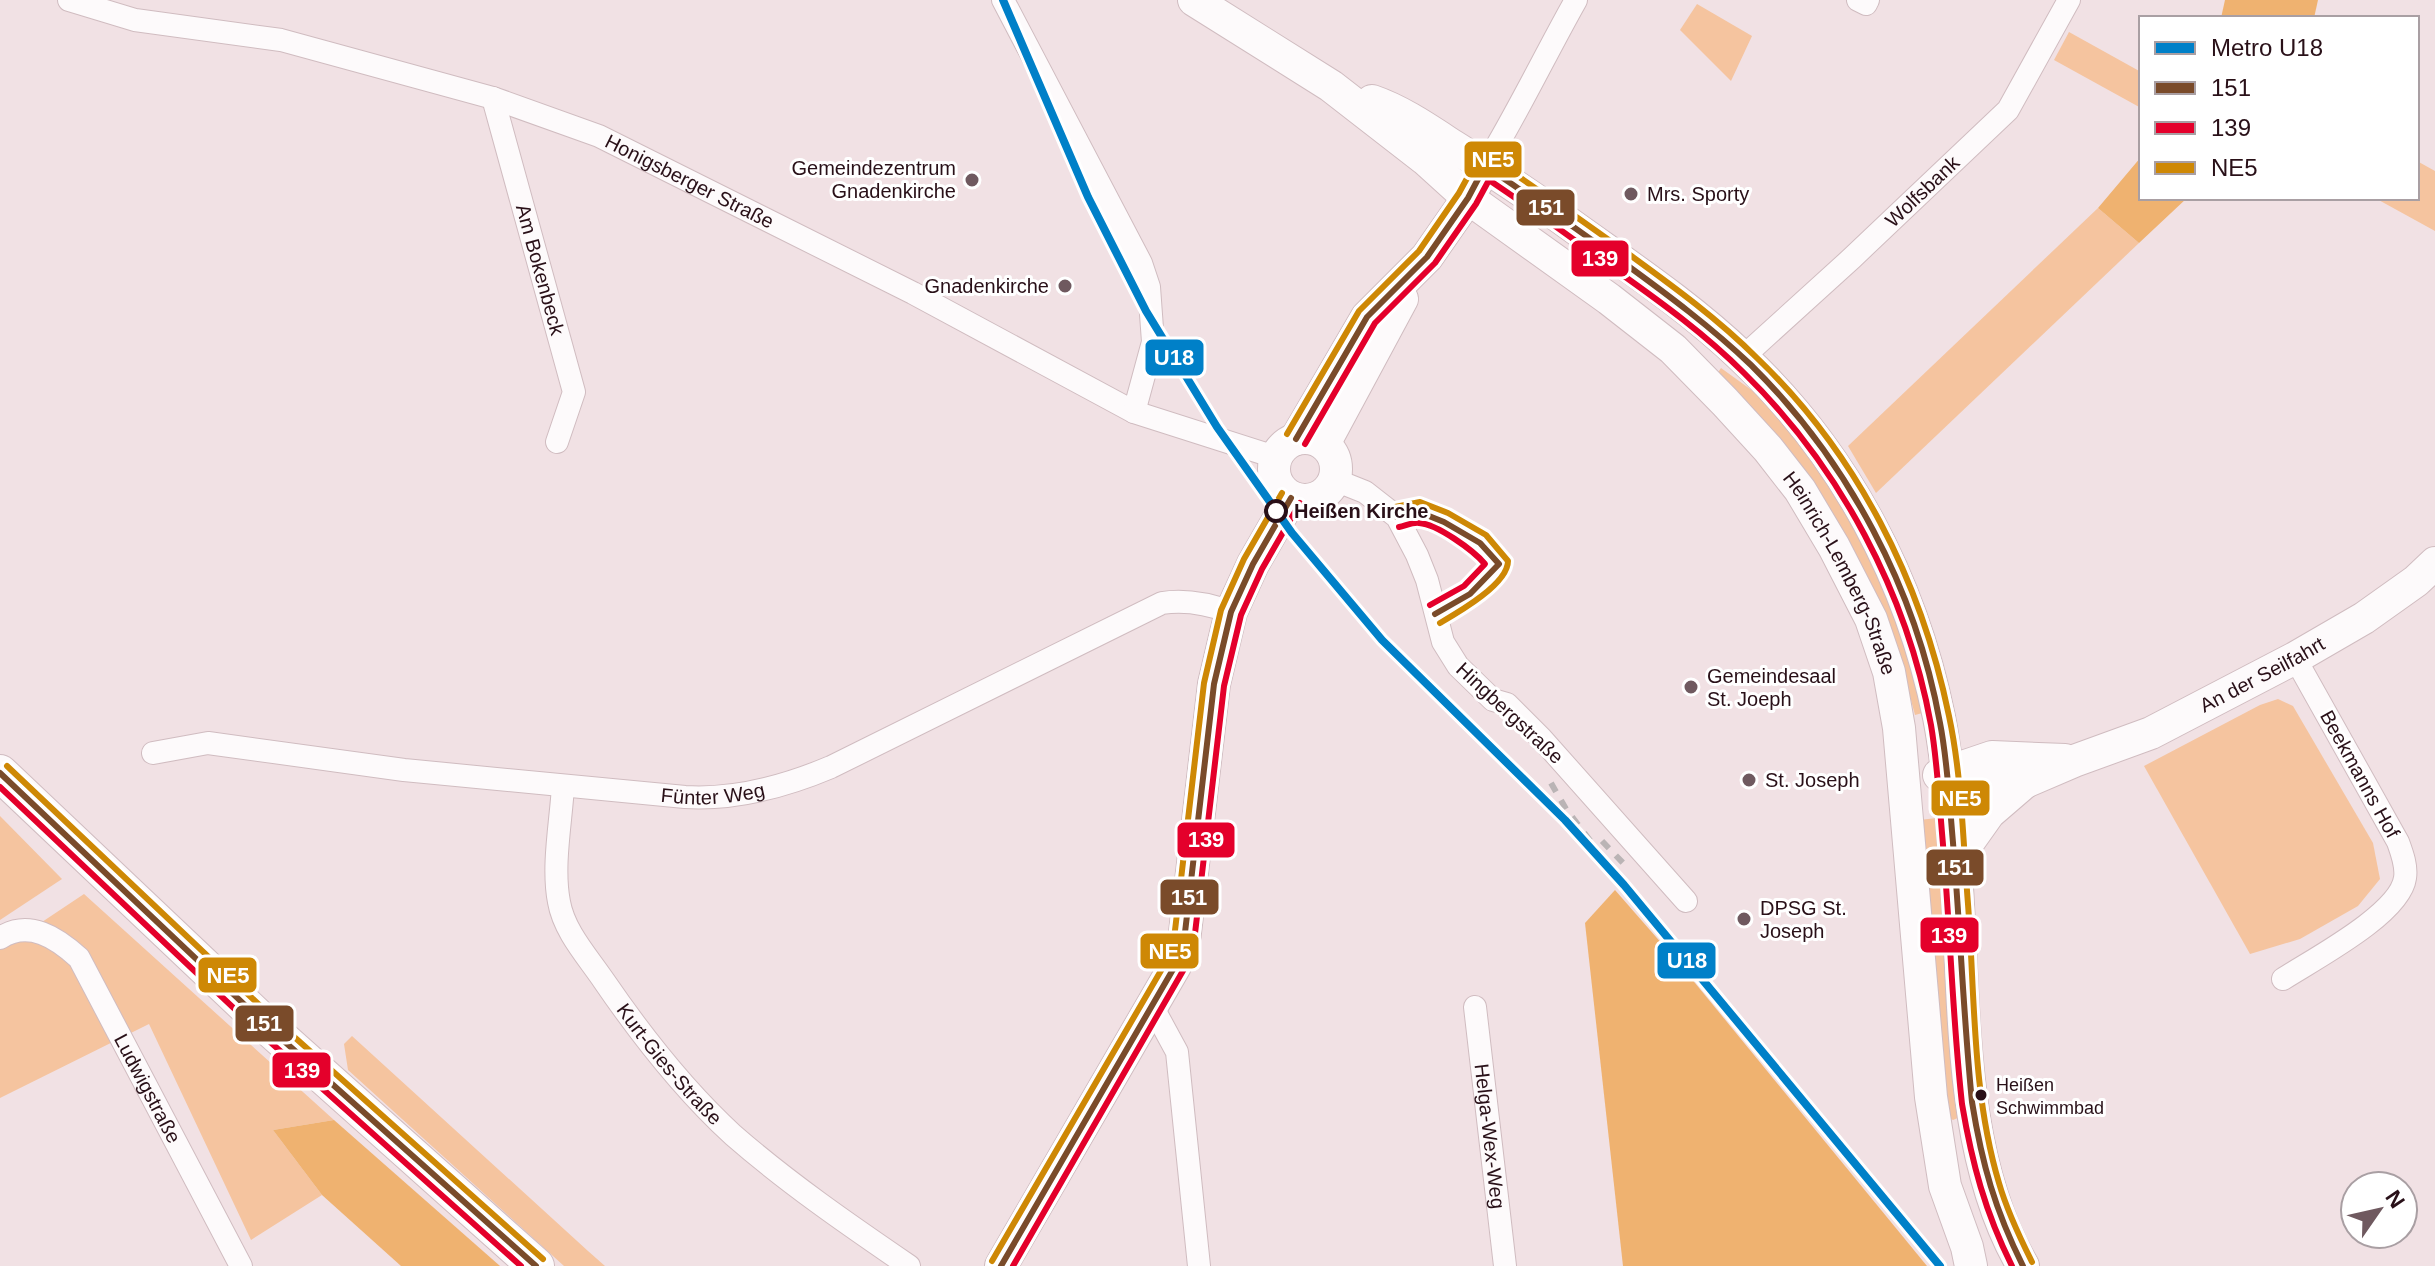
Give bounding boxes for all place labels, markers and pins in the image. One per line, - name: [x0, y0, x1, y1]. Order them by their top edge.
- place label: Gemeindezentrum Gnadenkirche: [791, 157, 956, 202]
- marker: Gemeindezentrum Gnadenkirche: [963, 171, 981, 189]
- place label: Mrs. Sporty: [1647, 183, 1749, 205]
- marker: Mrs. Sporty: [1622, 185, 1640, 203]
- place label: Gnadenkirche: [924, 275, 1049, 297]
- marker: Gnadenkirche: [1056, 277, 1074, 295]
- marker: Heißen Kirche: [1265, 500, 1287, 522]
- place label: Heißen Kirche: [1294, 500, 1428, 522]
- place label: Gemeindesaal St. Joeph: [1707, 665, 1836, 710]
- marker: Gemeindesaal St. Joeph: [1682, 678, 1700, 696]
- place label: St. Joseph: [1765, 769, 1860, 791]
- marker: St. Joseph: [1740, 771, 1758, 789]
- place label: DPSG St. Joseph: [1760, 897, 1847, 942]
- marker: DPSG St. Joseph: [1735, 910, 1753, 928]
- place label: Heißen Schwimmbad: [1996, 1075, 2104, 1118]
- marker: Heißen Schwimmbad: [1973, 1087, 1989, 1103]

